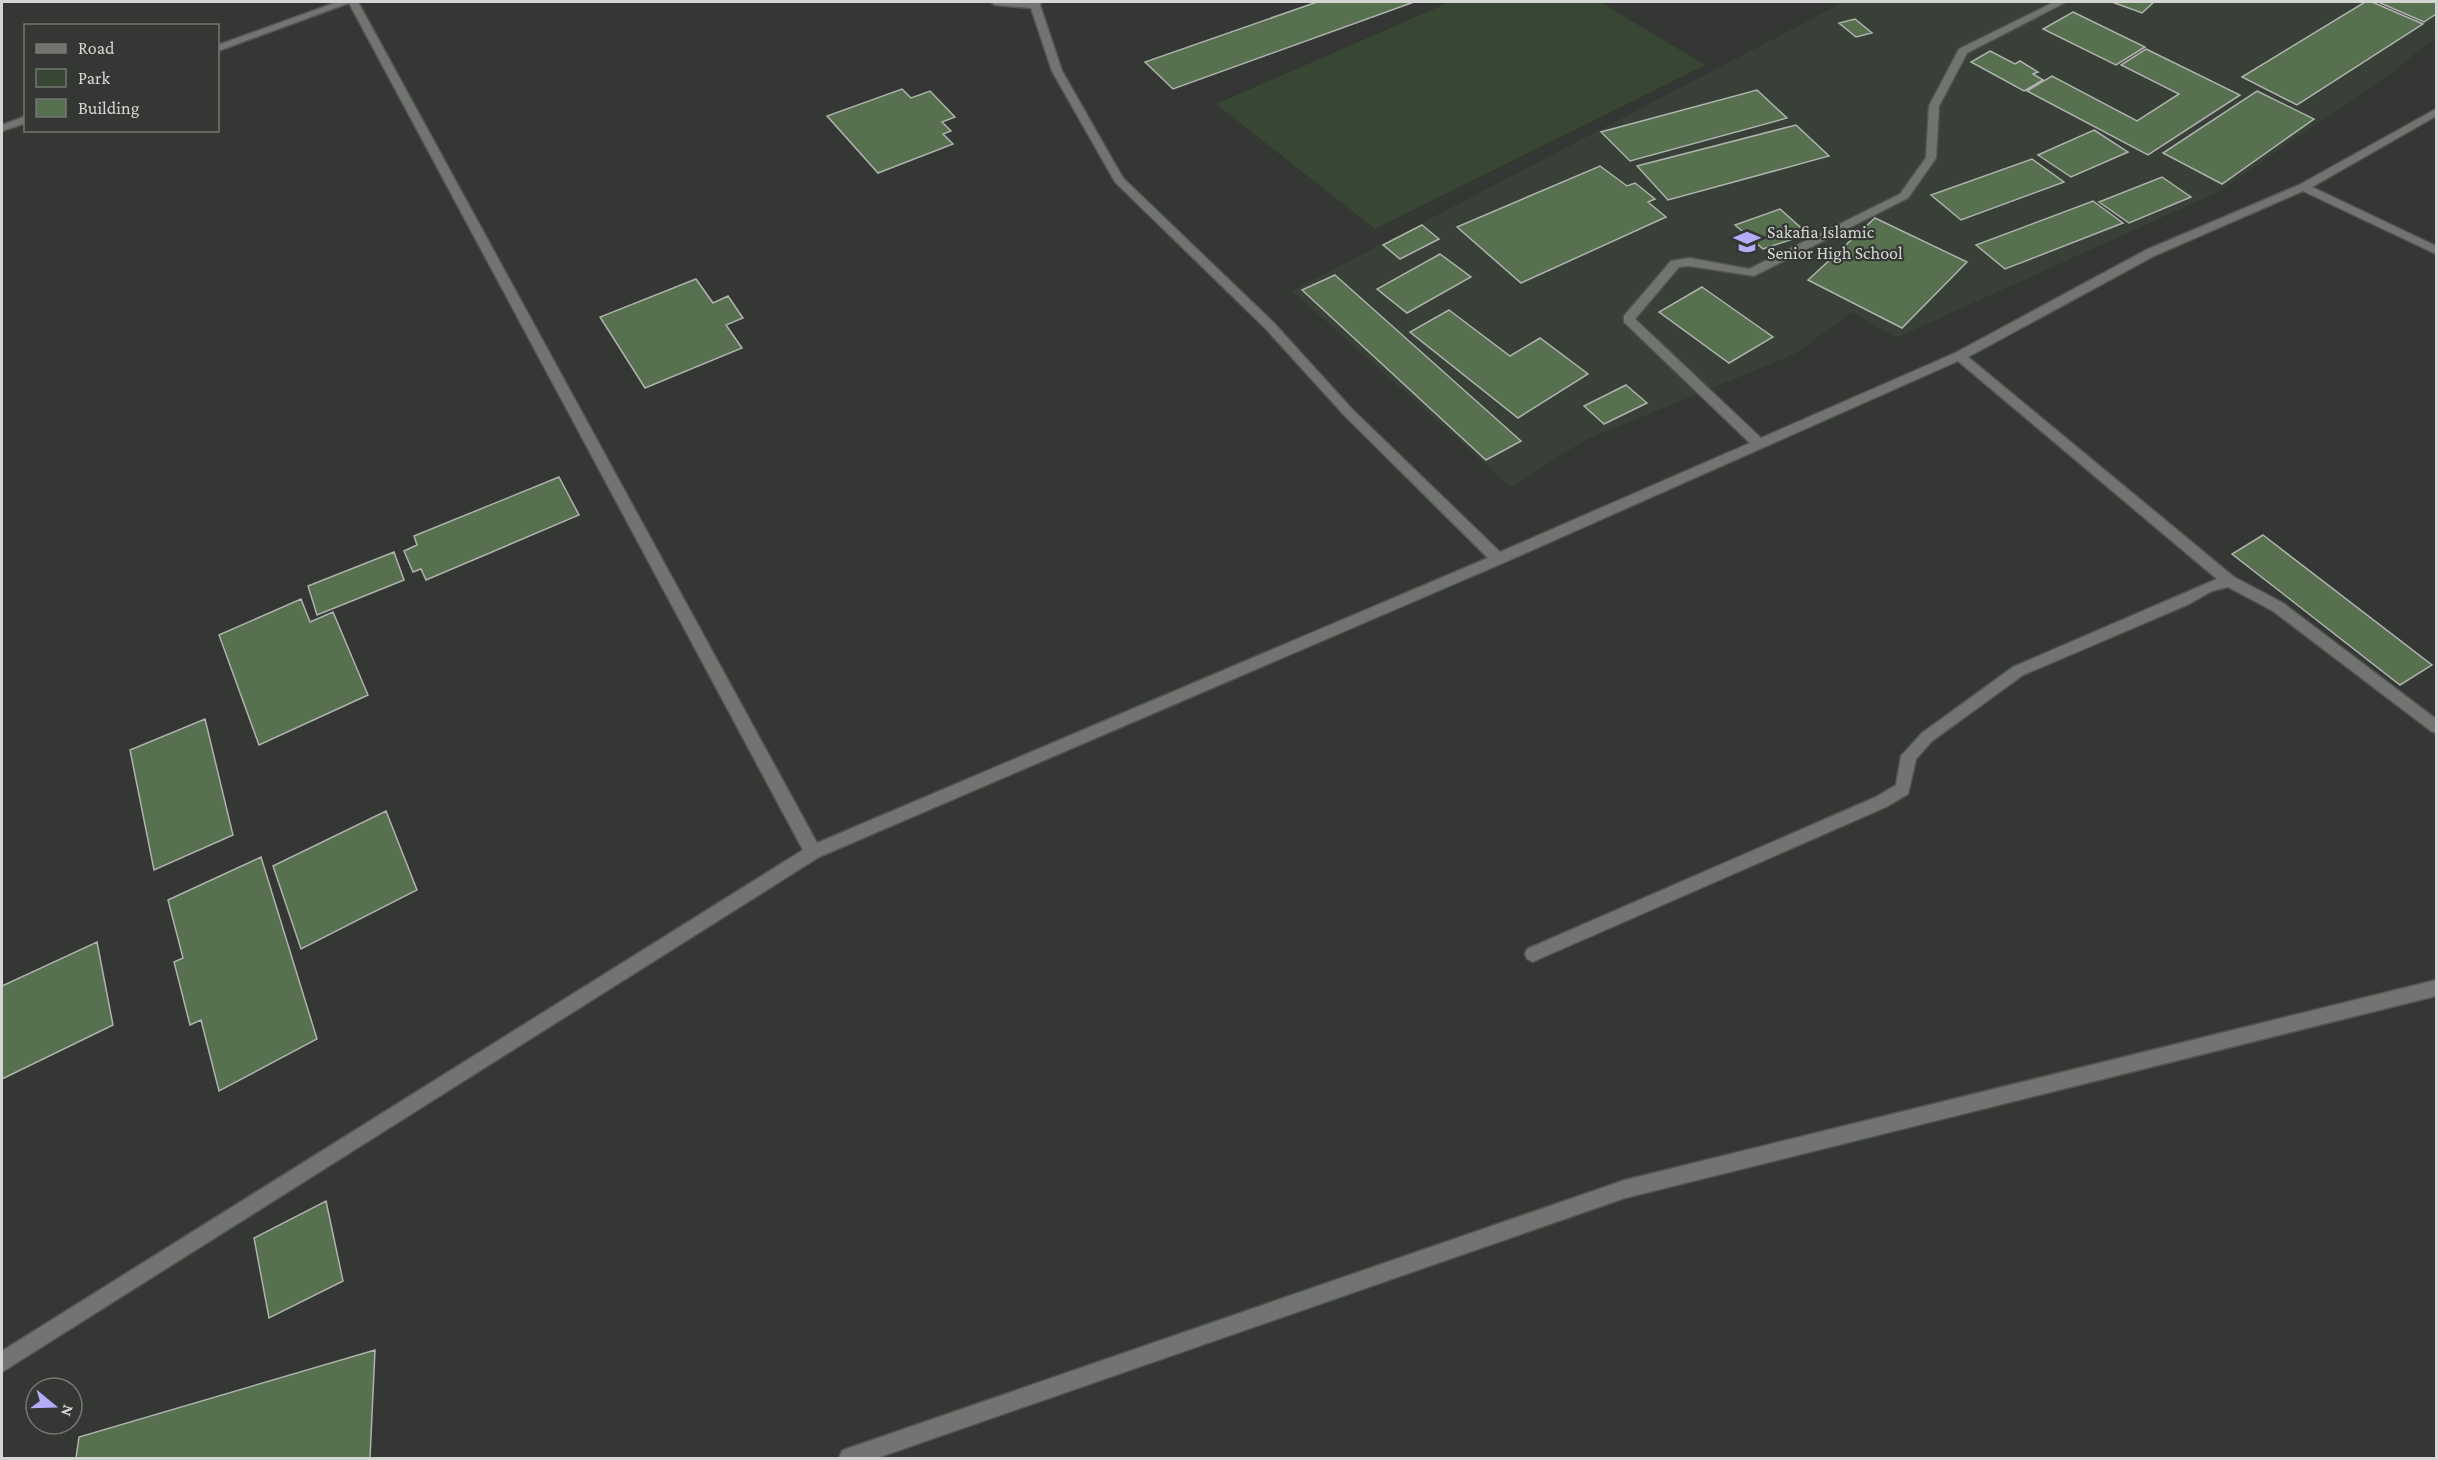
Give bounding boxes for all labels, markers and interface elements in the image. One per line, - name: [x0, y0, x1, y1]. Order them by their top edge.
- legend: [24, 24, 219, 132]
- text: Road: [78, 38, 115, 58]
- text: Park: [78, 68, 110, 88]
- text: Building: [78, 98, 140, 118]
- place label: Sakafia Islamic Senior High School: [1767, 222, 1903, 263]
- school or university icon: Sakafia Islamic Senior High School: [1732, 227, 1762, 257]
- north arrow: [24, 1376, 84, 1436]
- text: N: [58, 1403, 78, 1419]

